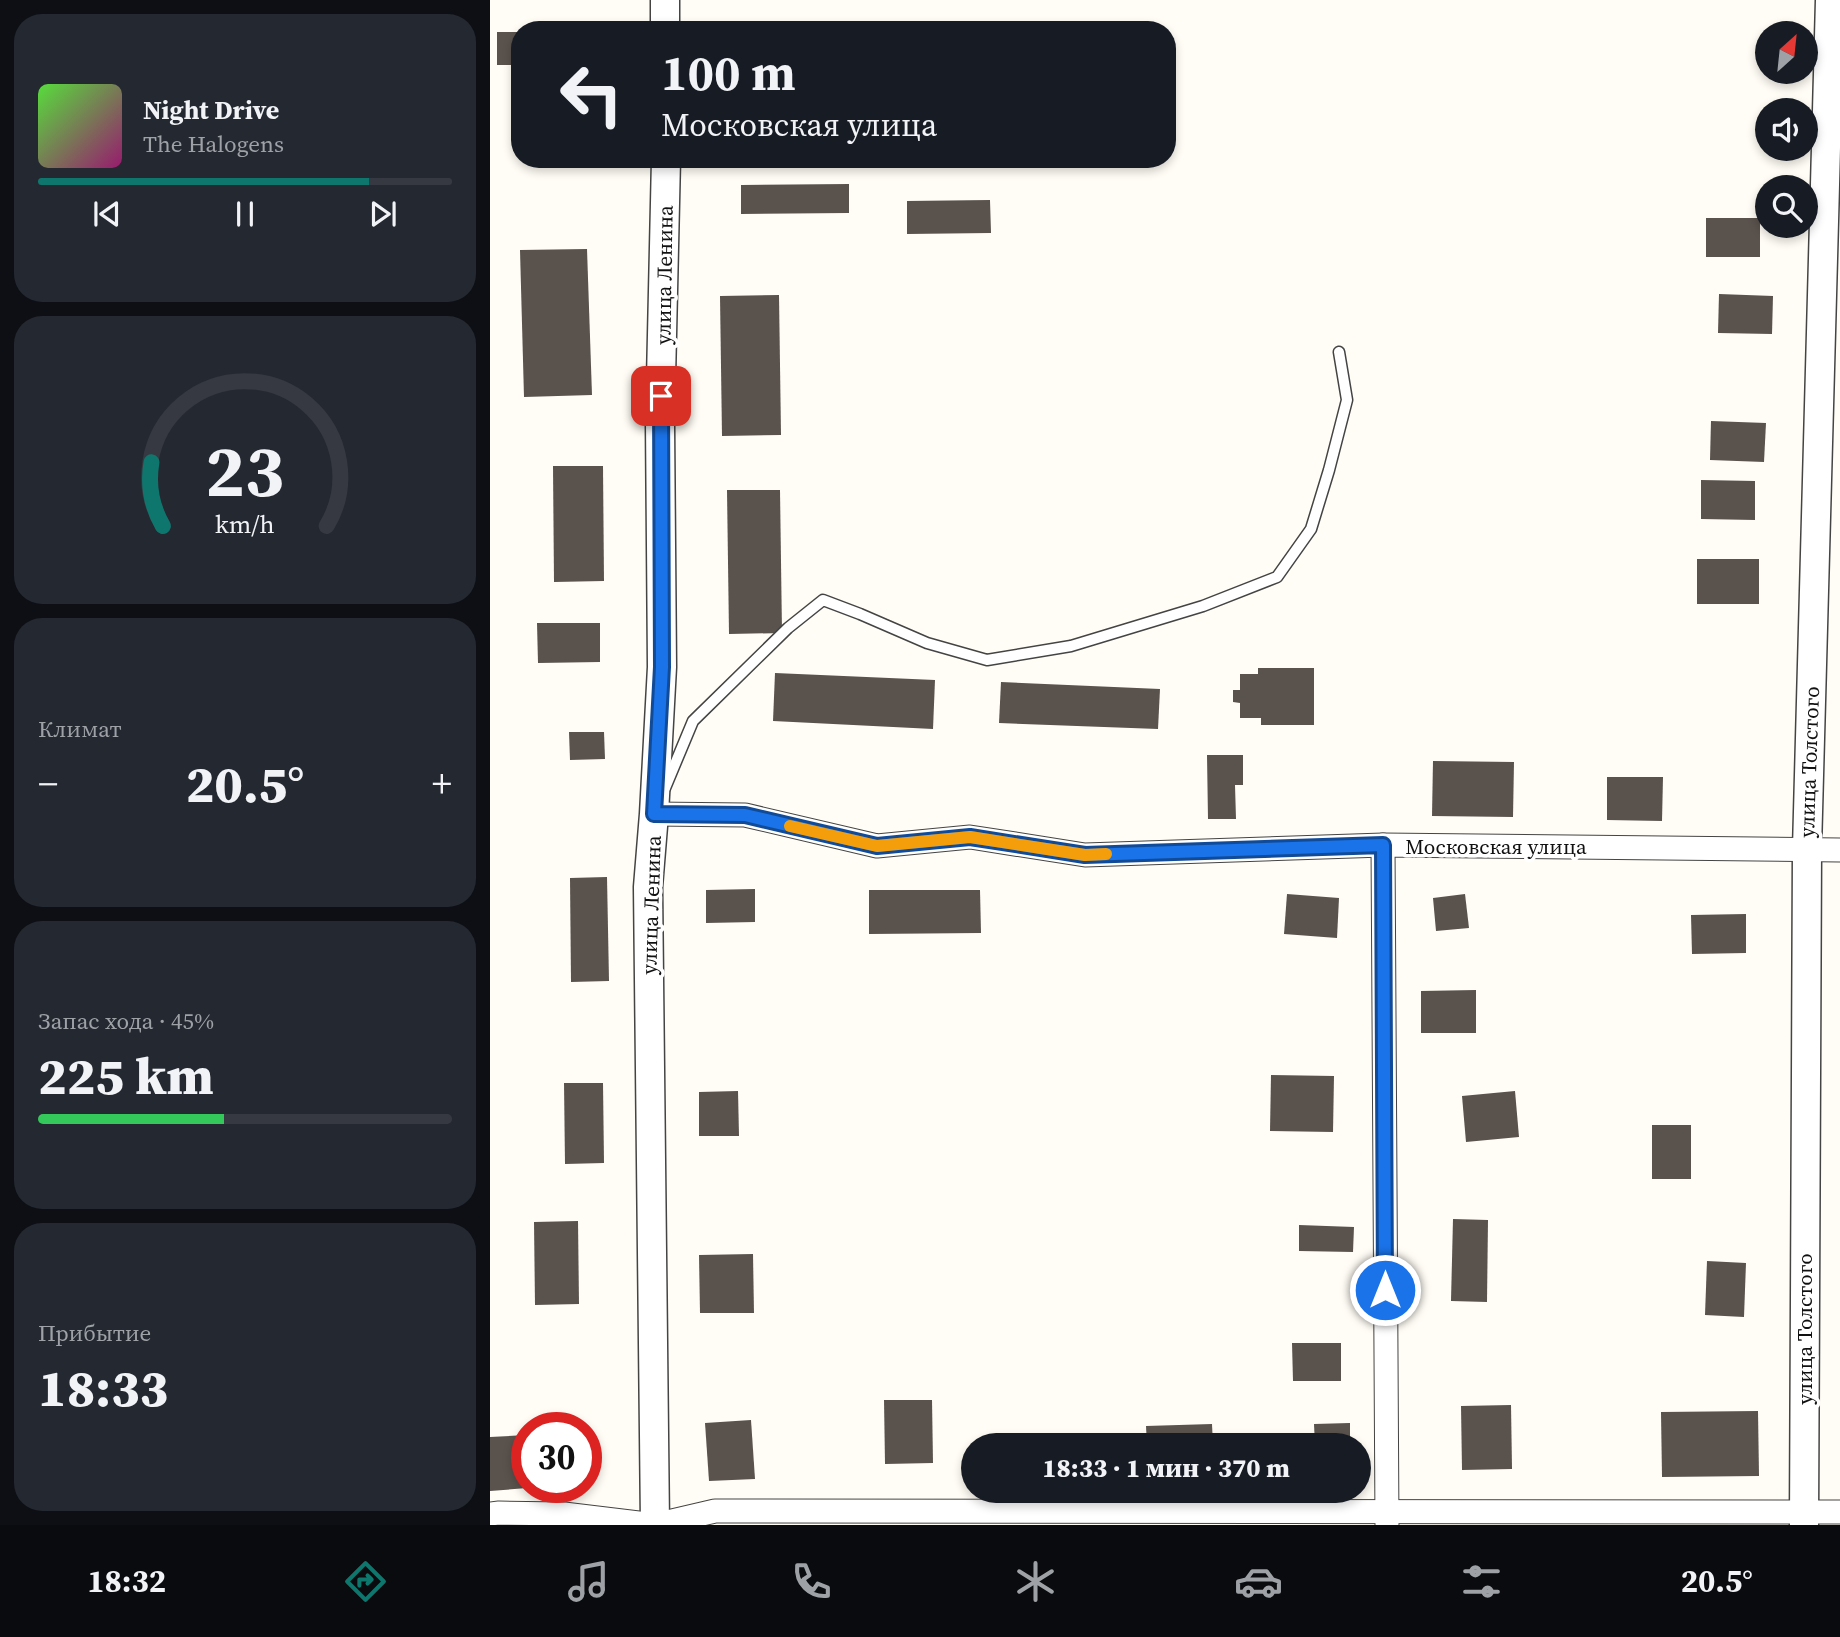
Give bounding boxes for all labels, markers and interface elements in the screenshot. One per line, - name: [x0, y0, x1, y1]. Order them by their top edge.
- north arrow: [1755, 21, 1818, 84]
- map controls: [1755, 21, 1818, 238]
- text: 100 m: [661, 39, 796, 106]
- icon: left: [546, 49, 637, 140]
- text: Night Drive: [143, 92, 279, 128]
- button: sound: [1755, 98, 1818, 161]
- text: Московская улица: [661, 103, 937, 147]
- text: The Halogens: [143, 128, 284, 160]
- button: search: [1755, 175, 1818, 238]
- icon: previous: [88, 195, 126, 233]
- icon: pause: [226, 195, 264, 233]
- icon: next: [364, 195, 402, 233]
- street label: улица Ленина: [648, 205, 680, 345]
- pin: [631, 366, 691, 426]
- icon: arrive: [642, 377, 680, 415]
- text: 23: [206, 422, 284, 521]
- text: km/h: [215, 507, 275, 541]
- street label: улица Толстого: [1792, 686, 1826, 838]
- text: Климат: [38, 713, 122, 745]
- text: 20.5°: [186, 748, 304, 819]
- text: −: [38, 758, 58, 810]
- text: +: [432, 758, 452, 810]
- street label: Московская улица: [1405, 832, 1587, 861]
- street label: улица Ленина: [634, 834, 668, 975]
- text: Запас хода · 45%: [38, 1005, 214, 1037]
- text: 225 km: [38, 1040, 214, 1111]
- position arrow: [1348, 1253, 1422, 1327]
- street label: улица Толстого: [1790, 1253, 1819, 1405]
- text: Прибытие: [38, 1317, 151, 1349]
- text: 18:33: [38, 1352, 168, 1423]
- speed limit sign: 30: [511, 1412, 602, 1503]
- text: 18:33 · 1 мин · 370 m: [1042, 1450, 1290, 1486]
- icon: directions: [341, 1557, 390, 1606]
- icon: music: [564, 1557, 613, 1606]
- icon: phone: [787, 1557, 836, 1606]
- icon: climate: [1011, 1557, 1060, 1606]
- icon: car: [1234, 1557, 1283, 1606]
- icon: filters: [1457, 1557, 1506, 1606]
- text: 18:32: [87, 1559, 166, 1603]
- text: 20.5°: [1681, 1559, 1753, 1603]

